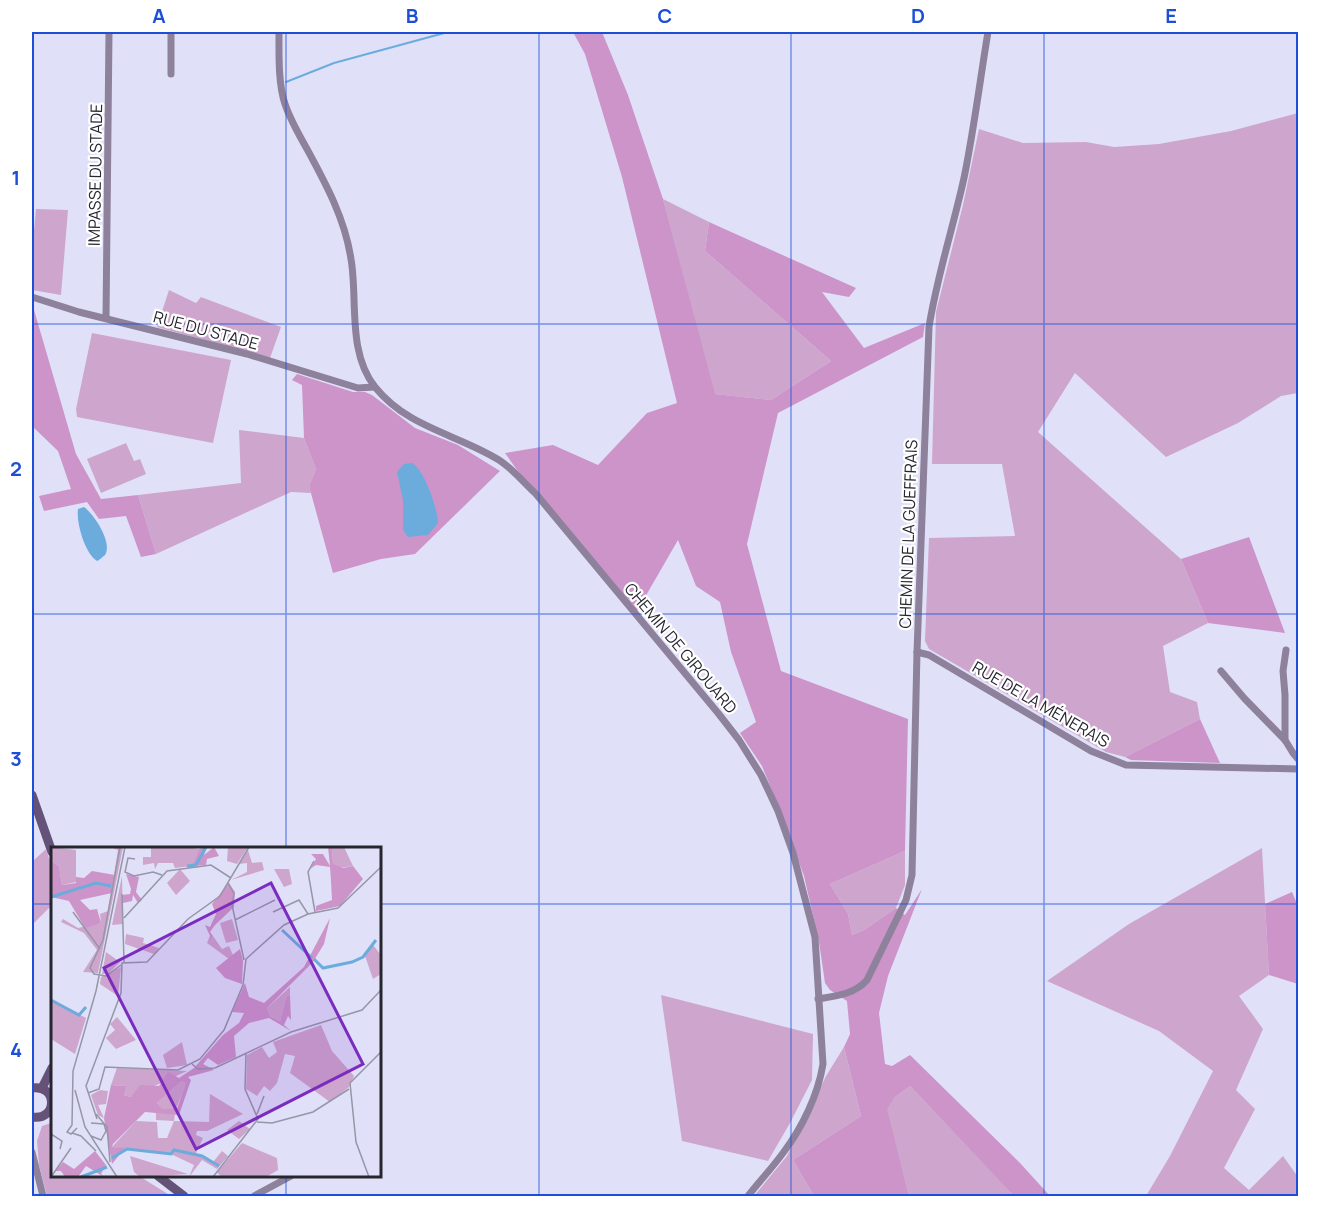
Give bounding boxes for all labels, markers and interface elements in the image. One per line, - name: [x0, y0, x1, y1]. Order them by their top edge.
- text: A: [152, 2, 166, 29]
- text: B: [406, 2, 419, 29]
- text: C: [658, 2, 672, 29]
- text: D: [911, 2, 925, 29]
- text: E: [1165, 2, 1177, 29]
- street label: IMPASSE DU STADE: [83, 104, 107, 246]
- text: 1: [12, 164, 20, 191]
- street label: RUE DU STADE: [151, 305, 261, 355]
- street label: CHEMIN DE LA GUEFFRAIS: [894, 439, 922, 629]
- text: 2: [10, 455, 22, 482]
- street label: CHEMIN DE GIROUARD: [620, 578, 742, 718]
- street label: RUE DE LA MÉNERAIS: [969, 656, 1114, 752]
- text: 3: [10, 745, 22, 772]
- inset map: [51, 847, 381, 1177]
- text: 4: [10, 1036, 22, 1063]

